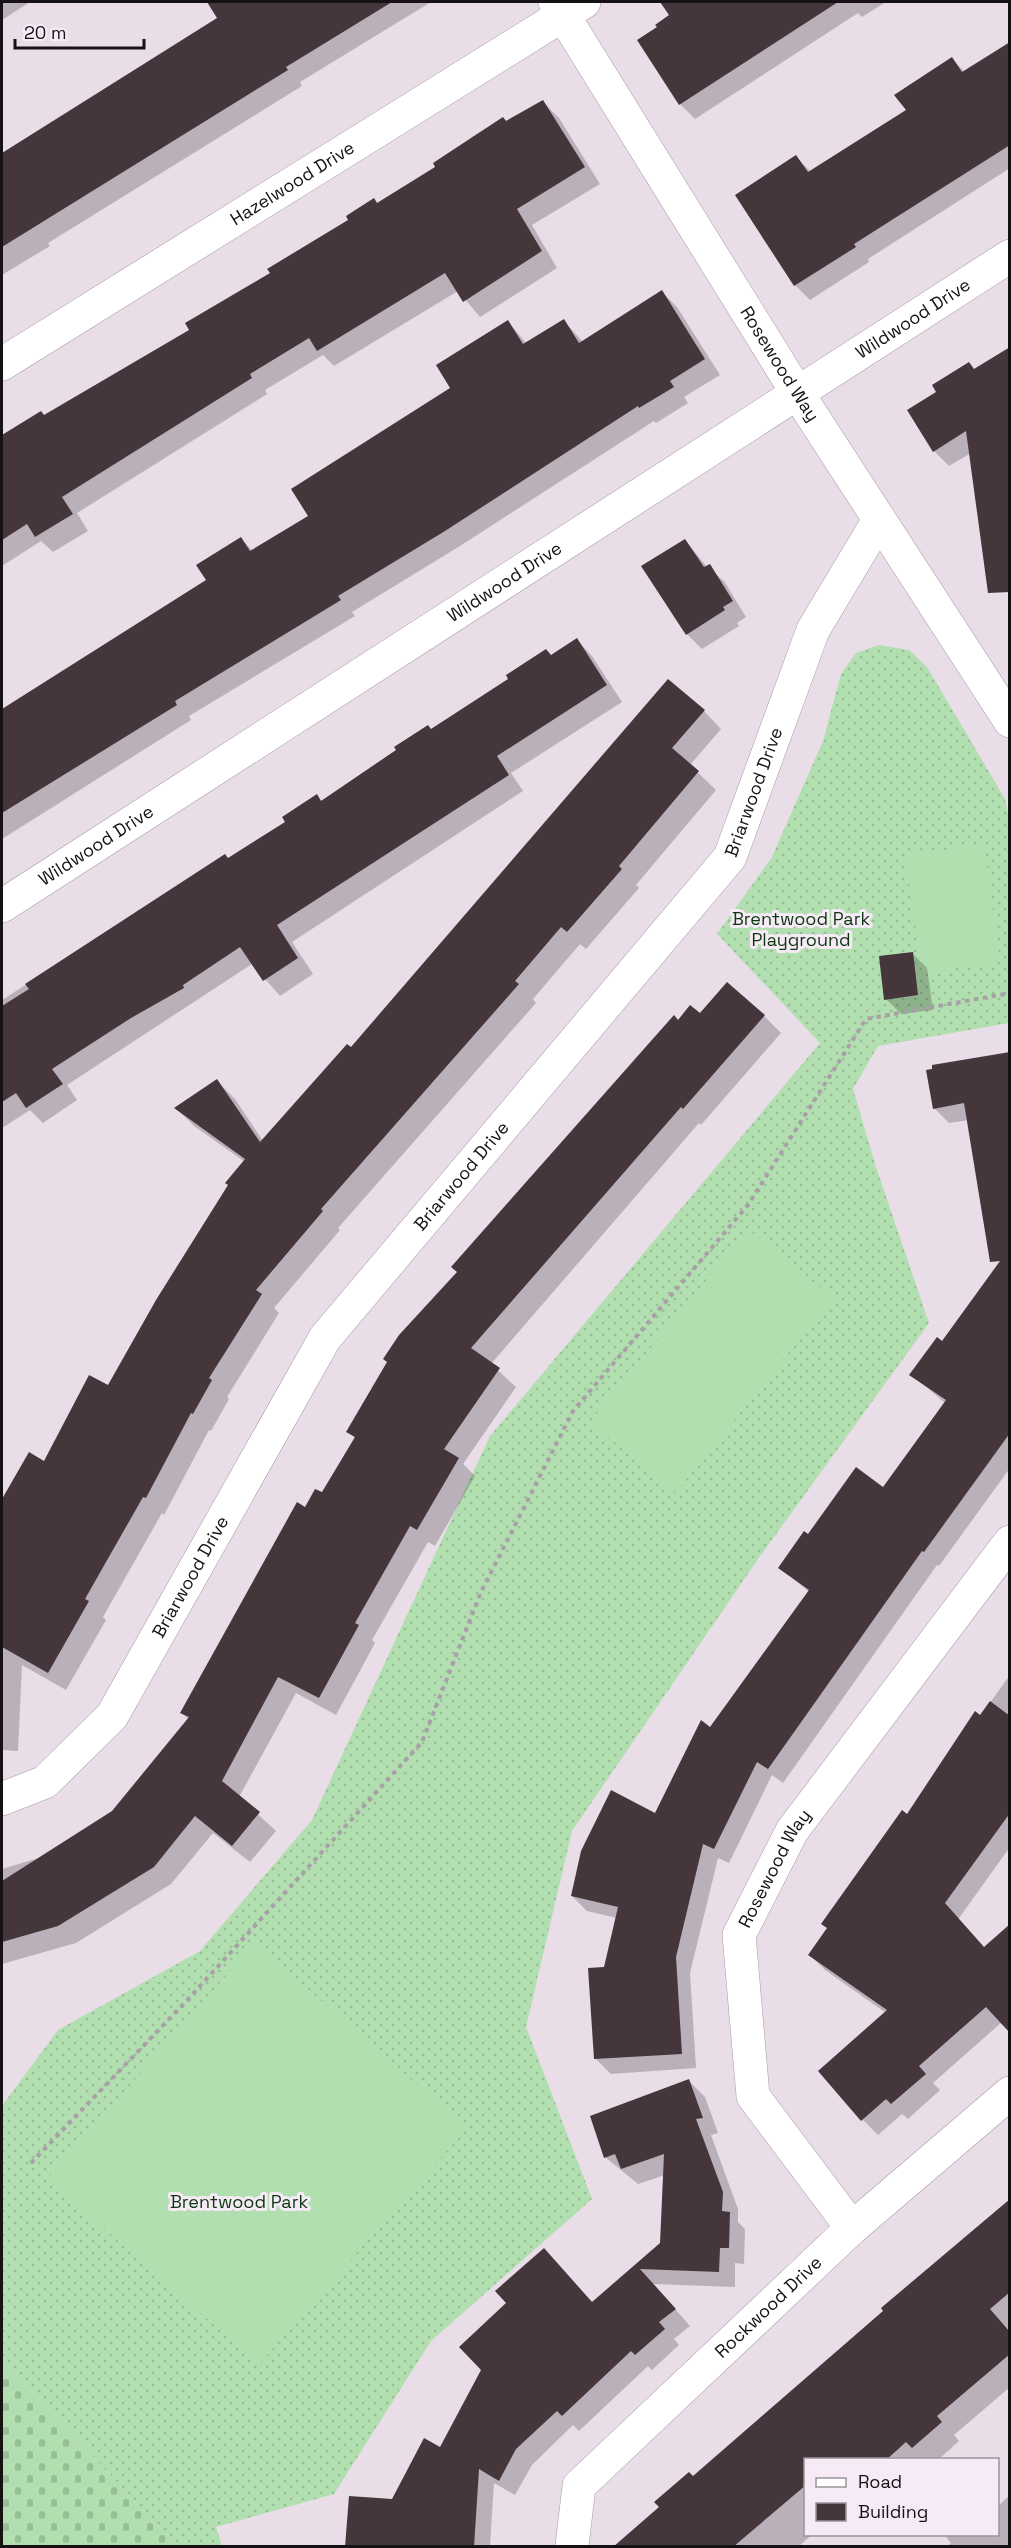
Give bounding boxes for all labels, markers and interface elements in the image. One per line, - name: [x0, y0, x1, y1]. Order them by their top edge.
- scale bar: [15, 12, 144, 50]
- text: 20 m: [24, 21, 67, 44]
- street label: Hazelwood Drive: [226, 136, 359, 230]
- street label: Wildwood Drive: [851, 273, 974, 364]
- street label: Rosewood Way: [735, 302, 825, 426]
- street label: Wildwood Drive: [443, 536, 566, 627]
- street label: Briarwood Drive: [719, 724, 787, 860]
- street label: Wildwood Drive: [34, 799, 158, 890]
- park label: Brentwood Park Playground: [732, 907, 870, 951]
- street label: Briarwood Drive: [408, 1116, 514, 1235]
- street label: Briarwood Drive: [147, 1512, 233, 1642]
- street label: Rosewood Way: [733, 1804, 816, 1932]
- park label: Brentwood Park: [170, 2190, 308, 2213]
- street label: Rockwood Drive: [710, 2251, 826, 2363]
- legend: [804, 2458, 999, 2536]
- text: Road: [858, 2470, 902, 2493]
- text: Building: [858, 2500, 928, 2523]

